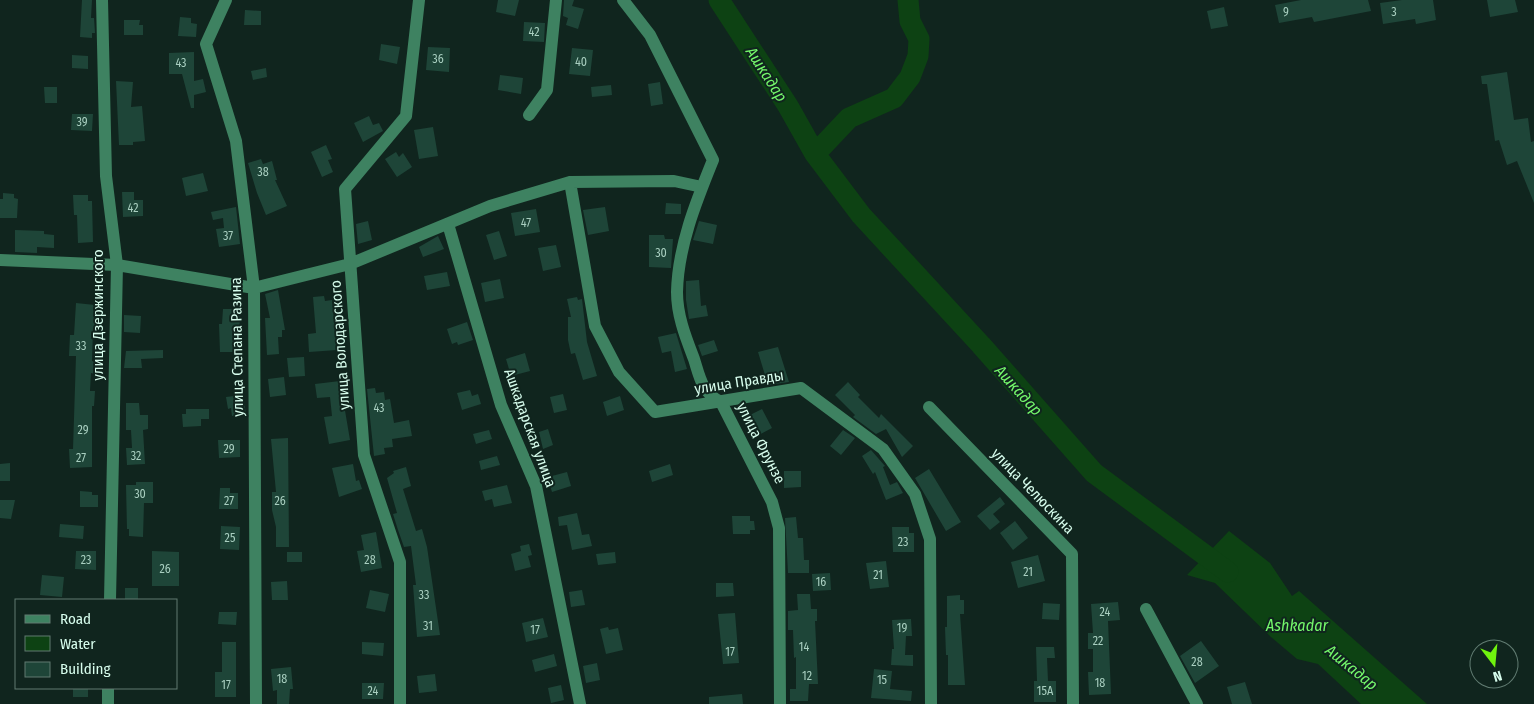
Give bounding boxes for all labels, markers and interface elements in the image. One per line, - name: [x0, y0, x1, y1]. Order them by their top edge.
- house number: 9: [1283, 5, 1289, 19]
- house number: 3: [1391, 5, 1397, 19]
- house number: 42: [529, 25, 539, 39]
- water label: Ашкадар: [741, 42, 791, 105]
- house number: 36: [432, 52, 444, 66]
- house number: 40: [575, 55, 587, 69]
- house number: 43: [175, 56, 187, 70]
- house number: 39: [76, 115, 88, 129]
- house number: 38: [257, 165, 269, 179]
- house number: 42: [128, 201, 138, 215]
- house number: 47: [521, 216, 531, 230]
- house number: 37: [223, 229, 233, 243]
- house number: 30: [655, 246, 667, 260]
- street label: улица Дзержинского: [89, 249, 107, 381]
- street label: улица Степана Разина: [227, 277, 247, 417]
- street label: улица Володарского: [326, 279, 354, 410]
- house number: 33: [76, 339, 86, 353]
- water label: Ашкадар: [990, 360, 1046, 420]
- street label: Ашкадарская улица: [500, 366, 560, 490]
- street label: улица Правды: [693, 366, 785, 398]
- street label: улица Фрунзе: [733, 399, 789, 487]
- house number: 43: [373, 401, 385, 415]
- house number: 29: [77, 423, 89, 437]
- house number: 29: [223, 442, 235, 456]
- street label: улица Челюскина: [988, 445, 1078, 537]
- house number: 32: [131, 449, 141, 463]
- house number: 27: [76, 451, 86, 465]
- house number: 30: [134, 487, 146, 501]
- house number: 27: [224, 494, 234, 508]
- house number: 26: [274, 494, 286, 508]
- house number: 25: [225, 531, 236, 545]
- house number: 23: [898, 535, 908, 549]
- house number: 23: [81, 553, 91, 567]
- house number: 28: [364, 553, 376, 567]
- house number: 26: [159, 562, 171, 576]
- house number: 21: [1023, 565, 1033, 579]
- house number: 21: [873, 568, 883, 582]
- house number: 16: [816, 575, 826, 589]
- house number: 33: [419, 588, 429, 602]
- legend: [15, 599, 178, 689]
- house number: 24: [1100, 605, 1111, 619]
- text: Road: [60, 610, 91, 628]
- water label: Ashkadar: [1265, 616, 1328, 635]
- house number: 31: [423, 619, 433, 633]
- house number: 19: [897, 621, 907, 635]
- house number: 17: [530, 623, 540, 637]
- house number: 22: [1093, 634, 1103, 648]
- text: Water: [60, 635, 96, 653]
- north arrow: [1469, 639, 1519, 689]
- house number: 14: [799, 640, 809, 654]
- water label: Ашкадар: [1321, 640, 1382, 694]
- house number: 17: [725, 645, 735, 659]
- house number: 28: [1191, 655, 1203, 669]
- text: Building: [60, 660, 111, 678]
- text: N: [1491, 667, 1504, 685]
- house number: 12: [802, 669, 812, 683]
- house number: 18: [277, 672, 287, 686]
- house number: 15: [877, 673, 888, 687]
- house number: 18: [1095, 676, 1105, 690]
- house number: 17: [221, 678, 231, 692]
- house number: 24: [368, 684, 379, 698]
- house number: 15А: [1037, 684, 1054, 698]

